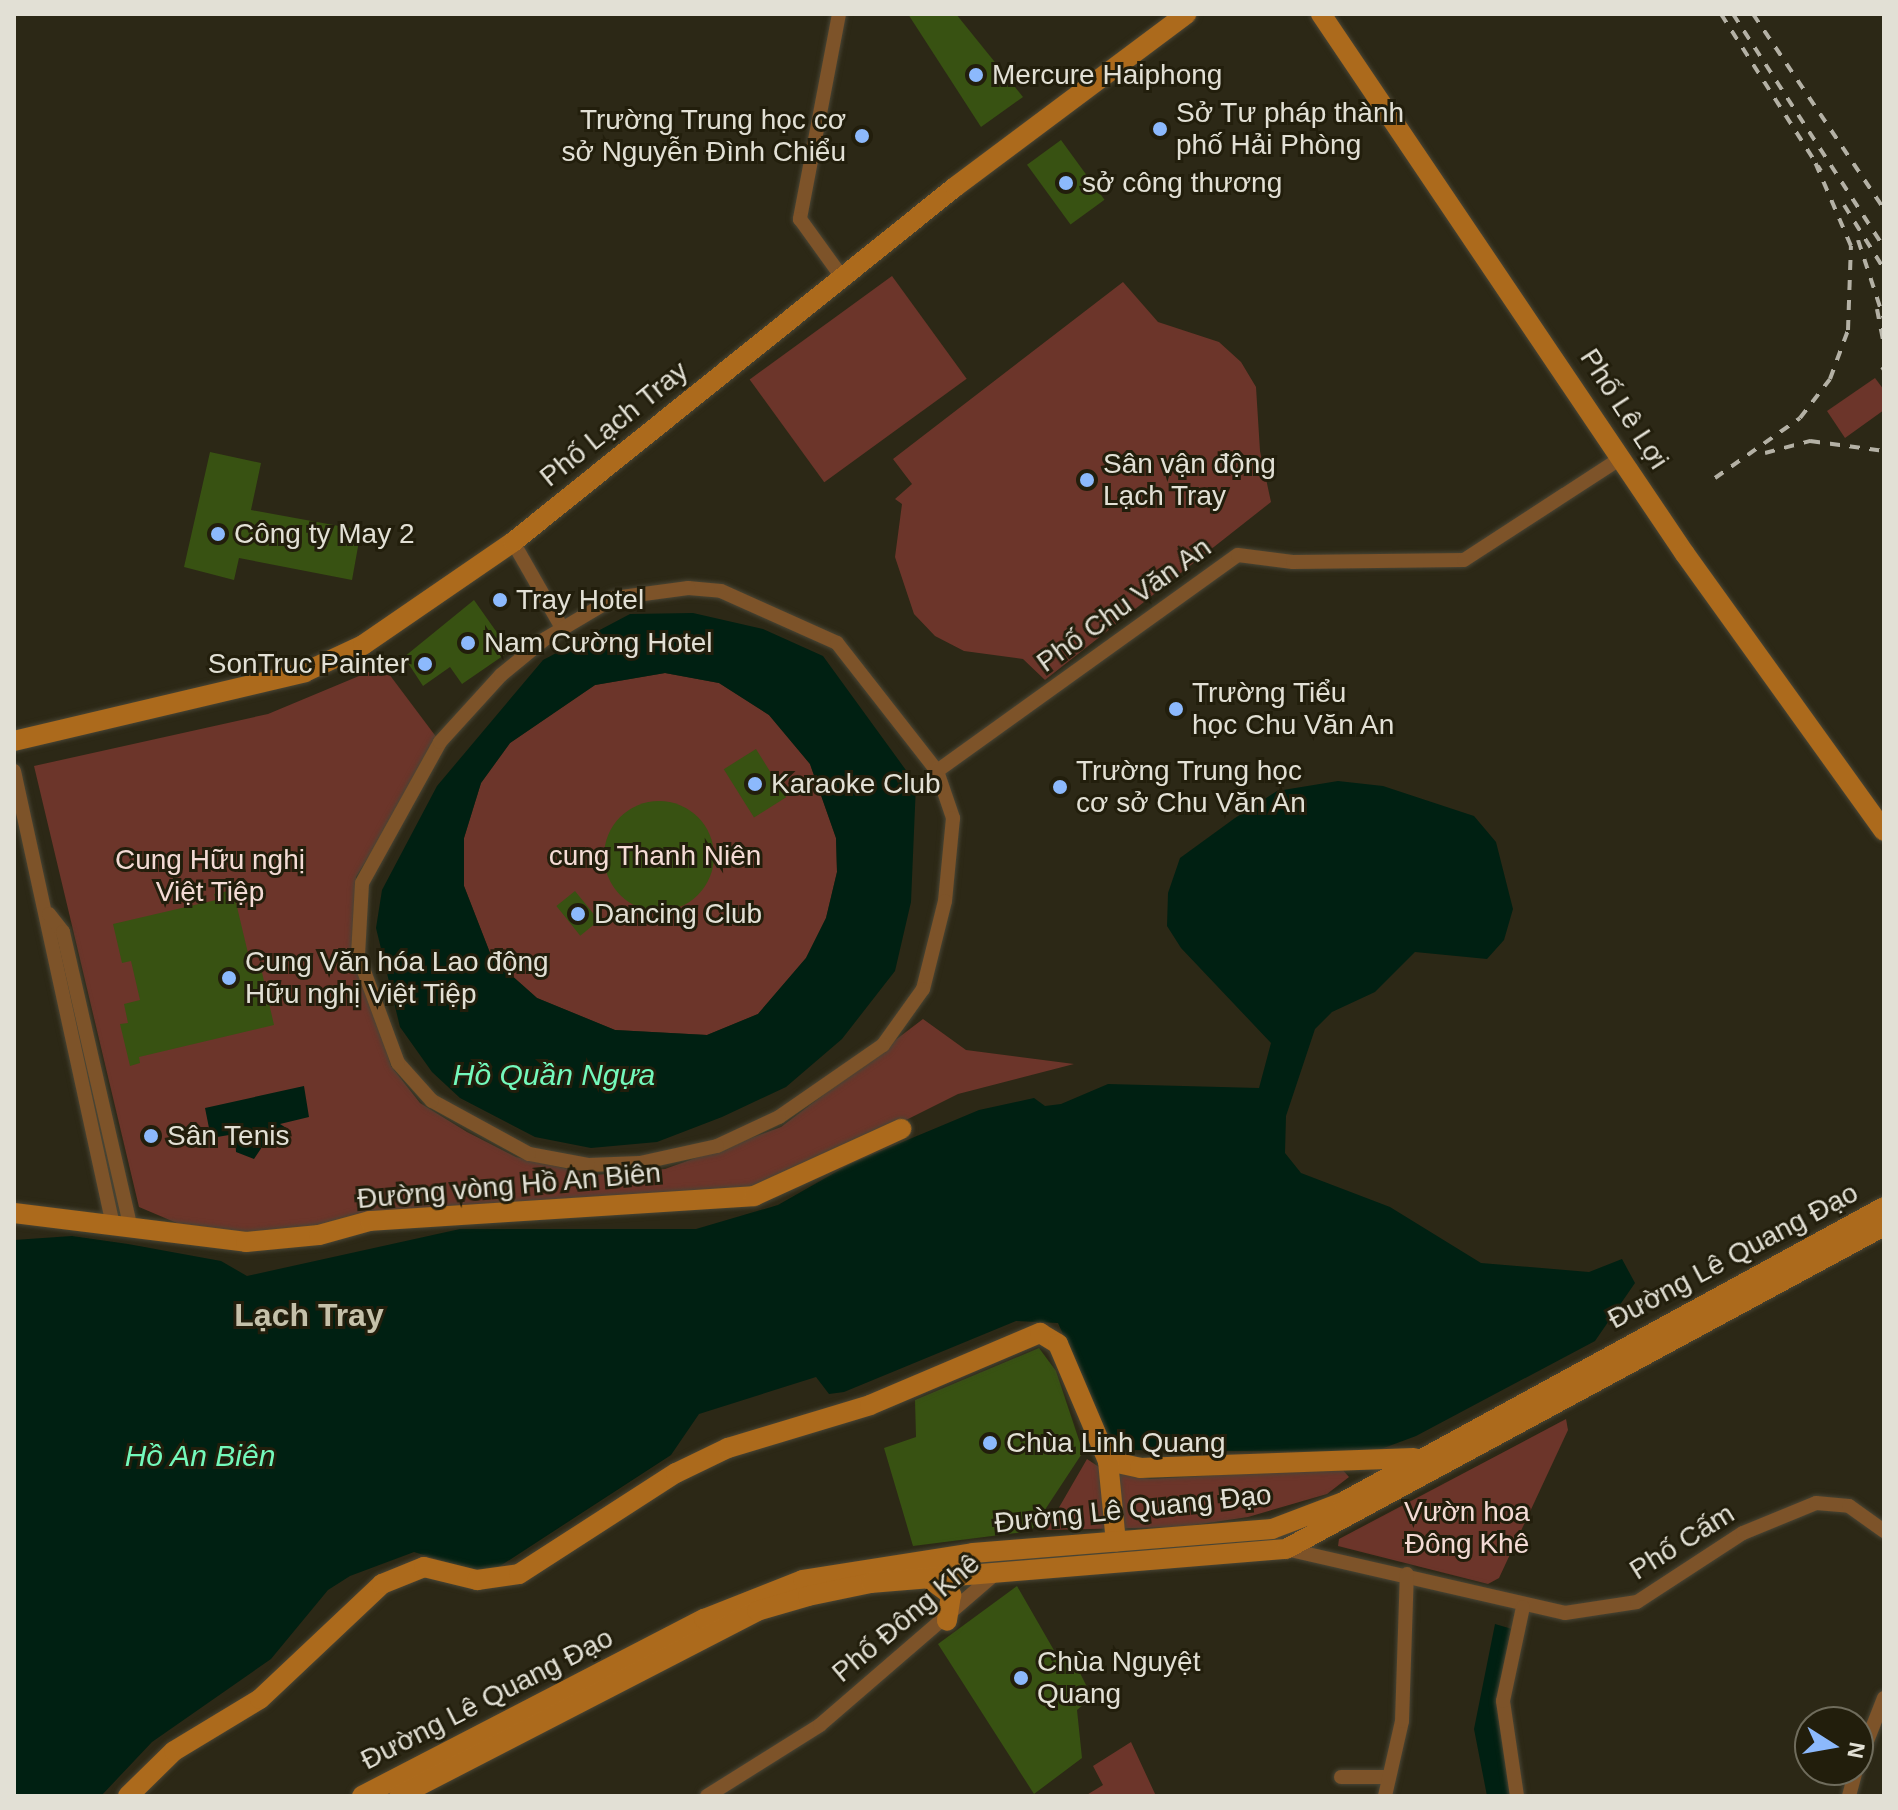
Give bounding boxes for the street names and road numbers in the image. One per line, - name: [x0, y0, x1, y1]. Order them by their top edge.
- street label: Phố Lê Lợi: [1573, 343, 1675, 475]
- street label: Phố Lạch Tray: [533, 354, 695, 494]
- street label: Phố Chu Văn An: [1030, 530, 1218, 680]
- street label: Đường vòng Hồ An Biên: [355, 1156, 663, 1216]
- street label: Đường Lê Quang Đạo: [1602, 1176, 1864, 1336]
- street label: Đường Lê Quang Đạo: [993, 1478, 1273, 1540]
- street label: Phố Cấm: [1624, 1497, 1740, 1587]
- street label: Phố Đông Khê: [825, 1547, 987, 1689]
- street label: Đường Lê Quang Đạo: [355, 1621, 619, 1777]

